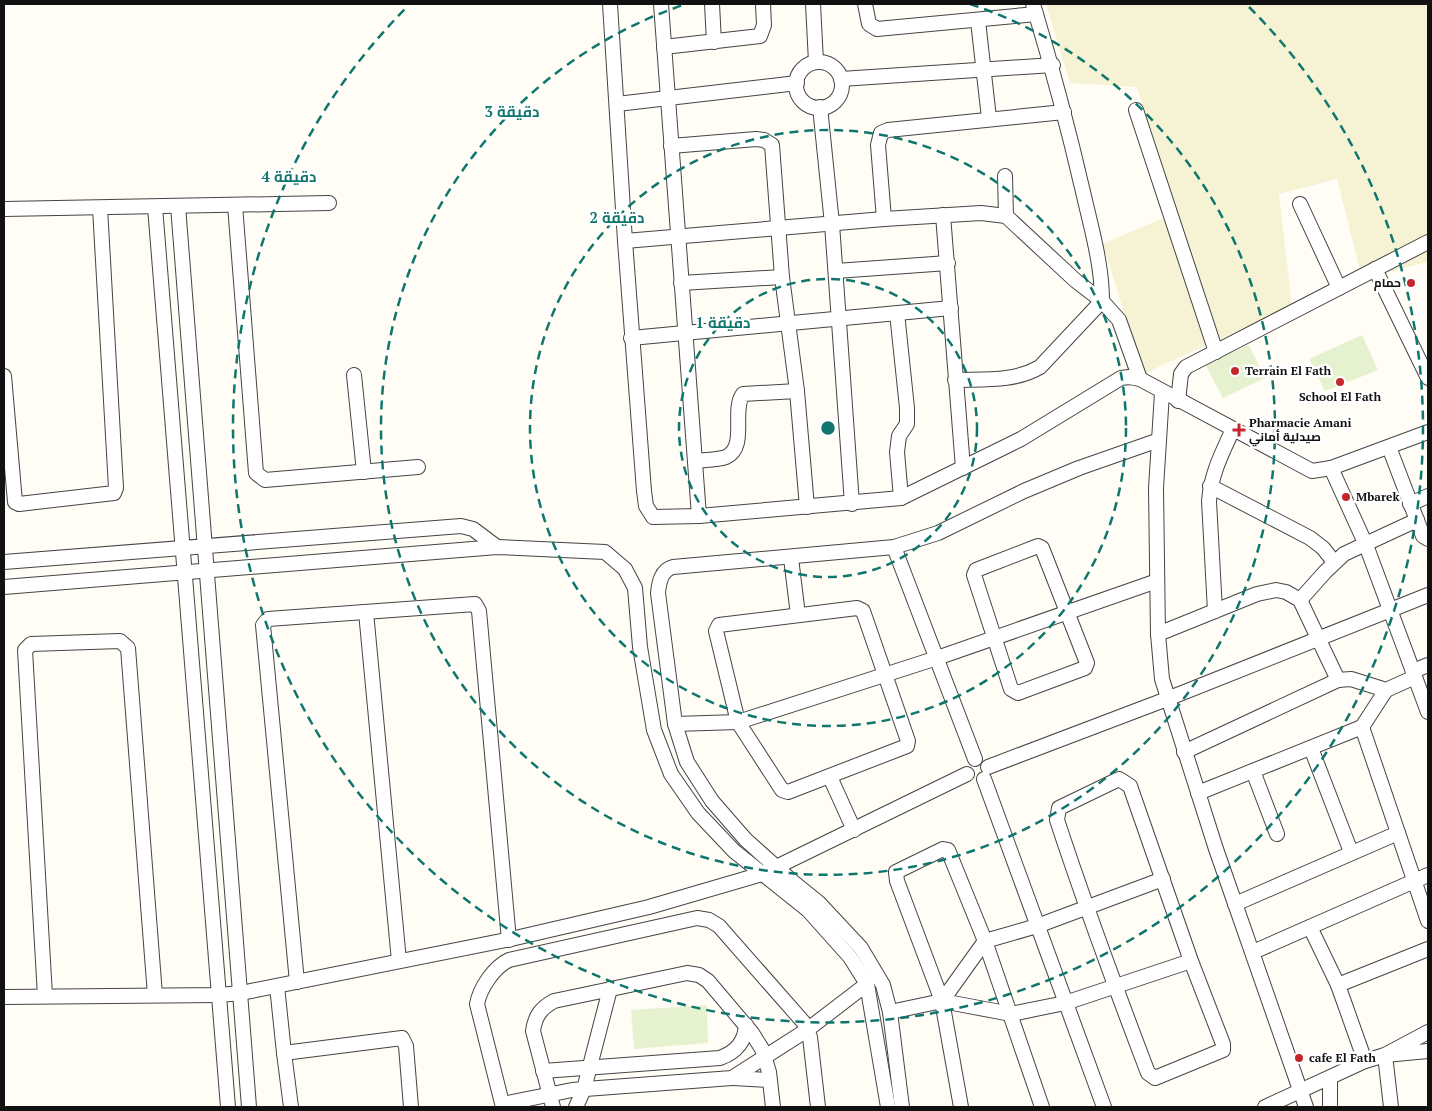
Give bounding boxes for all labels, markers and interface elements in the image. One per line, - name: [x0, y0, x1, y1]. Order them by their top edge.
- text: 3 دقيقة: [485, 101, 539, 121]
- text: 4 دقيقة: [262, 166, 316, 186]
- text: 2 دقيقة: [590, 207, 644, 227]
- place label: حمام: [1374, 275, 1401, 291]
- marker: حمام: [1405, 277, 1417, 289]
- text: 1 دقيقة: [696, 312, 750, 332]
- place label: Terrain El Fath: [1245, 363, 1332, 378]
- marker: Terrain El Fath: [1229, 365, 1241, 377]
- marker: School El Fath: [1334, 376, 1346, 388]
- place label: School El Fath: [1299, 389, 1381, 404]
- place label: Pharmacie Amani صيدلية أماني: [1249, 415, 1352, 447]
- centre of rings: [819, 419, 837, 437]
- marker: Pharmacie Amani صيدلية أماني: [1233, 424, 1245, 436]
- place label: Mbarek: [1356, 489, 1400, 504]
- marker: Mbarek: [1340, 491, 1352, 503]
- place label: cafe El Fath: [1309, 1050, 1376, 1065]
- marker: cafe El Fath: [1293, 1052, 1305, 1064]

